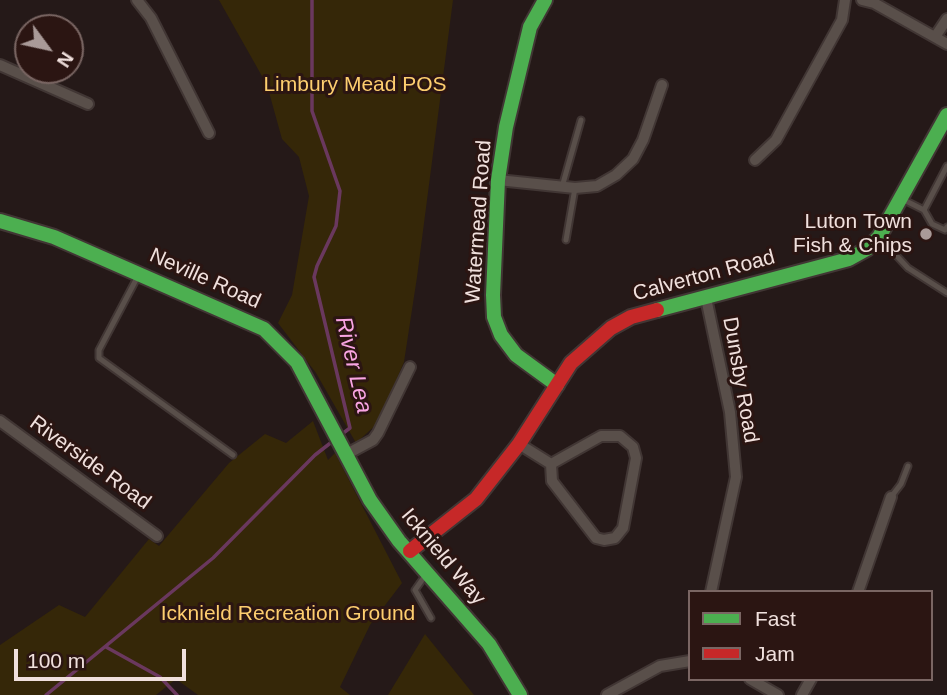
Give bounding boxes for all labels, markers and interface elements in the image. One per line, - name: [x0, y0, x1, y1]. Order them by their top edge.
- north arrow: [14, 14, 84, 84]
- text: N: [53, 48, 78, 71]
- park label: Limbury Mead POS: [263, 72, 447, 98]
- street label: Watermead Road: [461, 139, 497, 305]
- place label: Luton Town Fish & Chips: [793, 209, 912, 259]
- marker: Luton Town Fish & Chips: [918, 226, 934, 242]
- street label: Neville Road: [145, 243, 265, 315]
- street label: Calverton Road: [630, 245, 778, 307]
- water label: River Lea: [328, 314, 378, 416]
- street label: Dunsby Road: [717, 315, 763, 445]
- street label: Riverside Road: [25, 411, 155, 515]
- street label: Icknield Way: [395, 504, 491, 610]
- legend: [688, 590, 933, 681]
- park label: Icknield Recreation Ground: [161, 601, 415, 627]
- text: Fast: [755, 607, 796, 630]
- scale bar: [18, 636, 189, 680]
- text: Jam: [755, 642, 795, 665]
- text: 100 m: [27, 649, 85, 672]

